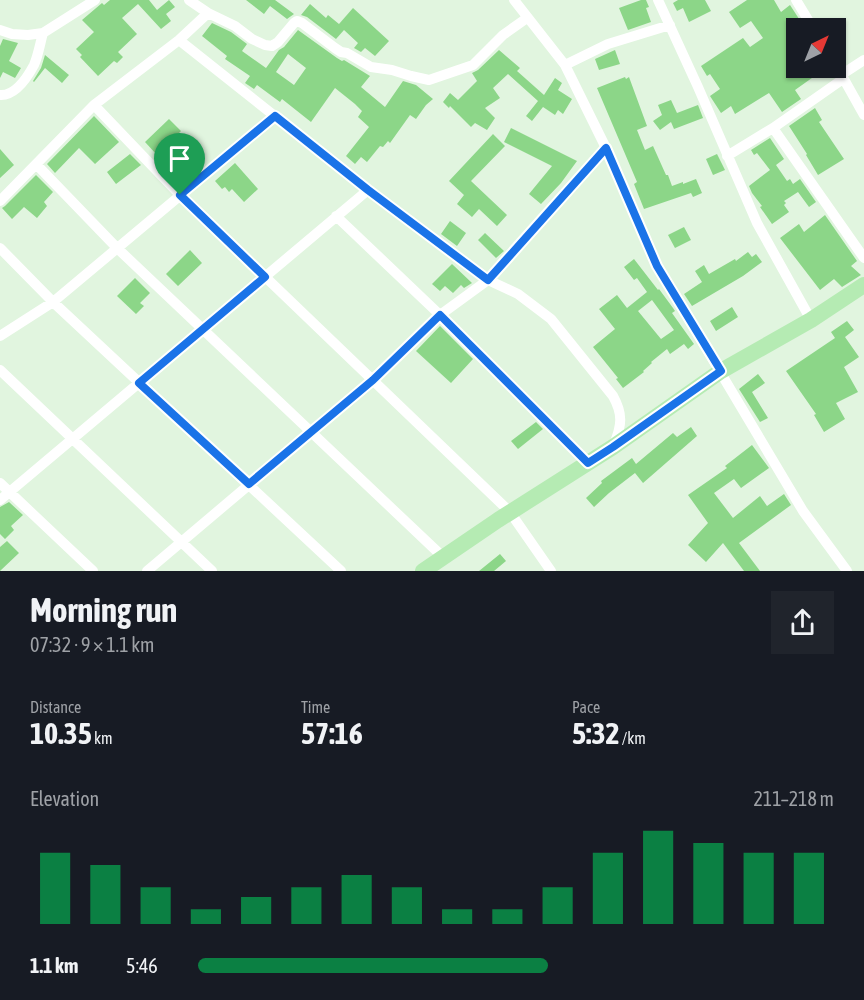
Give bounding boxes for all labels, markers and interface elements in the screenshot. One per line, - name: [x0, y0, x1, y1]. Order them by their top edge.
- north arrow: [786, 18, 846, 78]
- map controls: [786, 18, 846, 78]
- pin: [154, 133, 205, 195]
- icon: arrive: [163, 142, 196, 175]
- text: Morning run: [30, 591, 177, 629]
- button: share: [771, 591, 834, 654]
- text: 07:32 · 9 × 1.1 km: [30, 633, 155, 656]
- text: Distance: [30, 698, 81, 716]
- text: Time: [301, 698, 330, 716]
- text: Pace: [572, 698, 600, 716]
- text: 10.35: [30, 716, 92, 750]
- text: 57:16: [301, 716, 363, 750]
- text: 5:32: [572, 716, 620, 750]
- text: km: [92, 729, 113, 747]
- text: /km: [620, 729, 646, 747]
- text: Elevation: [30, 787, 99, 810]
- text: 211–218 m: [753, 787, 834, 810]
- text: 1.1 km: [30, 954, 78, 977]
- text: 5:46: [126, 954, 158, 977]

